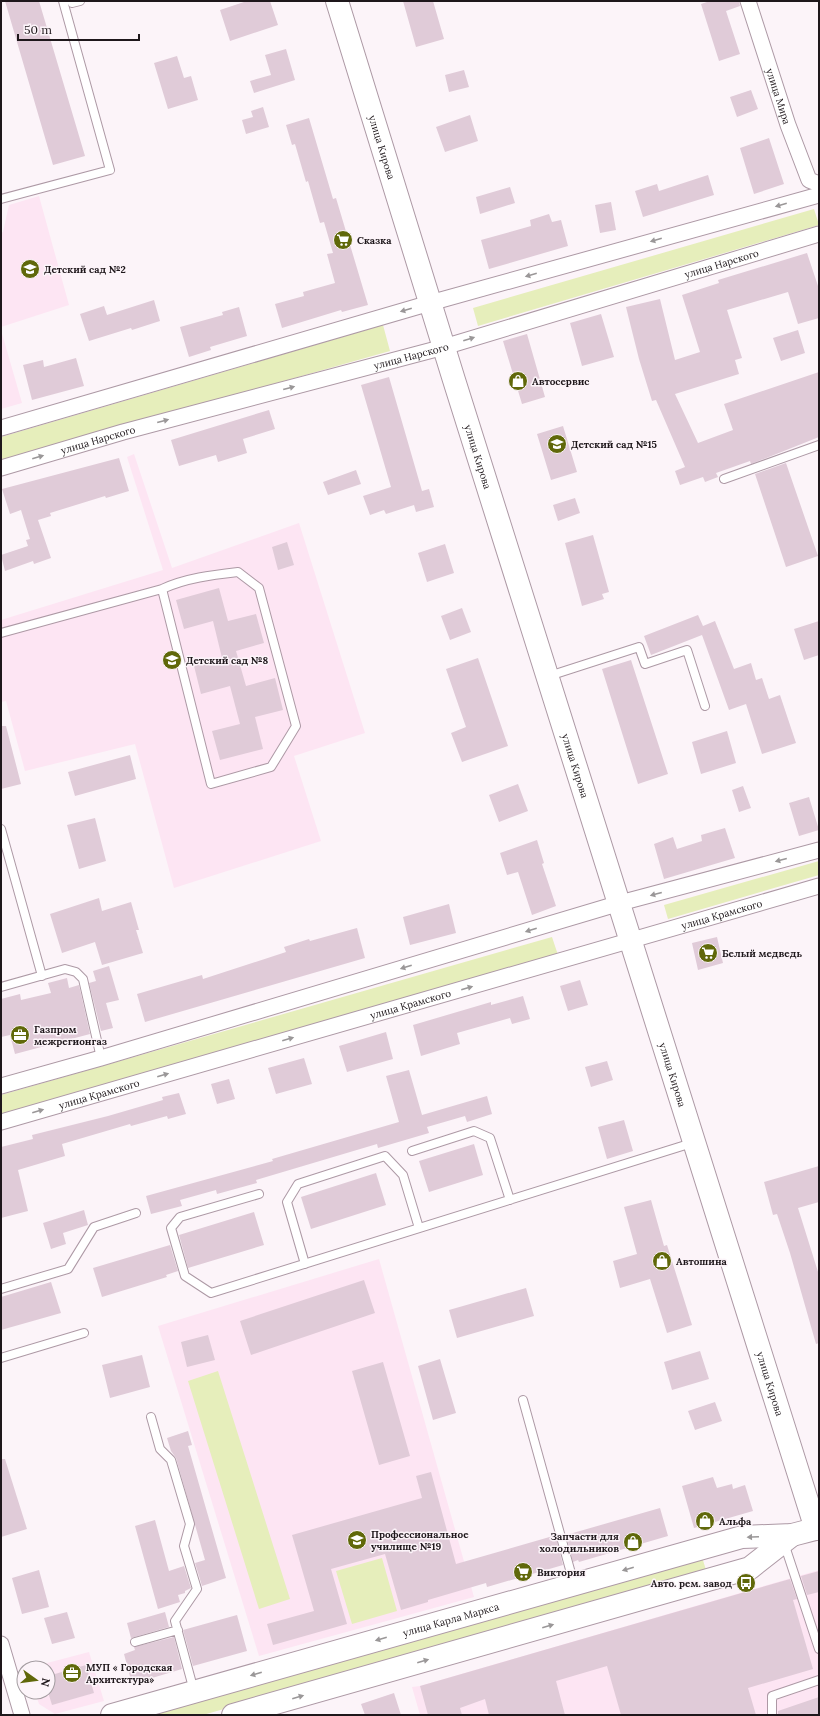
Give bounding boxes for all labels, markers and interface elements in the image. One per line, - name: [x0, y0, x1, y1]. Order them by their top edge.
- scale bar: [18, 16, 139, 42]
- text: 50 m: [24, 22, 52, 37]
- street label: улица Мира: [763, 67, 793, 126]
- street label: улица Кирова: [366, 114, 398, 181]
- one-way arrow: [775, 202, 787, 208]
- supermarket icon: Сказка: [332, 229, 354, 251]
- place label: Сказка: [357, 234, 392, 247]
- one-way arrow: [650, 237, 662, 243]
- street label: улица Нарского: [683, 247, 760, 281]
- school or university icon: Детский сад №2: [19, 258, 41, 280]
- place label: Детский сад №2: [44, 263, 126, 276]
- one-way arrow: [525, 272, 537, 278]
- one-way arrow: [399, 307, 411, 313]
- one-way arrow: [463, 336, 475, 342]
- street label: улица Нарского: [372, 340, 450, 372]
- shop icon: Автосервис: [507, 370, 529, 392]
- place label: Автосервис: [532, 375, 590, 388]
- one-way arrow: [283, 385, 295, 391]
- one-way arrow: [157, 418, 170, 424]
- street label: улица Нарского: [59, 423, 137, 457]
- street label: улица Кирова: [461, 423, 494, 491]
- school or university icon: Детский сад №15: [546, 433, 568, 455]
- place label: Детский сад №15: [571, 438, 658, 451]
- one-way arrow: [33, 454, 45, 460]
- school or university icon: Детский сад №8: [161, 649, 183, 671]
- place label: Детский сад №8: [186, 654, 268, 667]
- street label: улица Кирова: [559, 732, 591, 800]
- one-way arrow: [775, 858, 788, 864]
- one-way arrow: [649, 891, 661, 897]
- street label: улица Крамского: [680, 897, 764, 932]
- one-way arrow: [524, 927, 536, 933]
- supermarket icon: Белый медведь: [697, 942, 719, 964]
- place label: Белый медведь: [722, 947, 802, 960]
- one-way arrow: [400, 964, 412, 970]
- one-way arrow: [461, 984, 473, 990]
- street label: улица Крамского: [368, 987, 453, 1022]
- place label: Газпром межрегионгаз: [34, 1023, 107, 1048]
- office icon: Газпром межрегионгаз: [9, 1024, 31, 1046]
- one-way arrow: [283, 1036, 295, 1042]
- street label: улица Кирова: [656, 1041, 689, 1109]
- one-way arrow: [158, 1072, 170, 1078]
- street label: улица Крамского: [57, 1076, 141, 1112]
- one-way arrow: [33, 1108, 45, 1114]
- shop icon: Автошина: [651, 1250, 673, 1272]
- place label: Автошина: [676, 1255, 728, 1268]
- street label: улица Кирова: [754, 1350, 786, 1418]
- shop icon: Альфа: [694, 1510, 716, 1532]
- place label: Альфа: [719, 1515, 752, 1528]
- place label: Профессиональное училище №19: [371, 1528, 469, 1553]
- school or university icon: Профессиональное училище №19: [346, 1529, 368, 1551]
- place label: Запчасти для холодильников: [539, 1530, 619, 1555]
- shop icon: Запчасти для холодильников: [622, 1531, 644, 1553]
- one-way arrow: [747, 1533, 759, 1540]
- supermarket icon: Виктория: [512, 1561, 534, 1583]
- place label: Виктория: [537, 1566, 586, 1579]
- one-way arrow: [622, 1566, 634, 1572]
- bus stop icon: Авто. рем. завод: [735, 1572, 757, 1594]
- place label: Авто. рем. завод: [651, 1577, 732, 1590]
- street label: улица Карла Маркса: [401, 1600, 500, 1640]
- one-way arrow: [542, 1623, 554, 1629]
- one-way arrow: [375, 1636, 387, 1642]
- one-way arrow: [417, 1658, 429, 1664]
- north arrow: [16, 1660, 56, 1700]
- place label: МУП « Городская Архитектура»: [86, 1661, 172, 1686]
- office icon: МУП « Городская Архитектура»: [61, 1662, 83, 1684]
- one-way arrow: [250, 1671, 262, 1677]
- text: N: [38, 1677, 54, 1689]
- one-way arrow: [292, 1694, 304, 1700]

